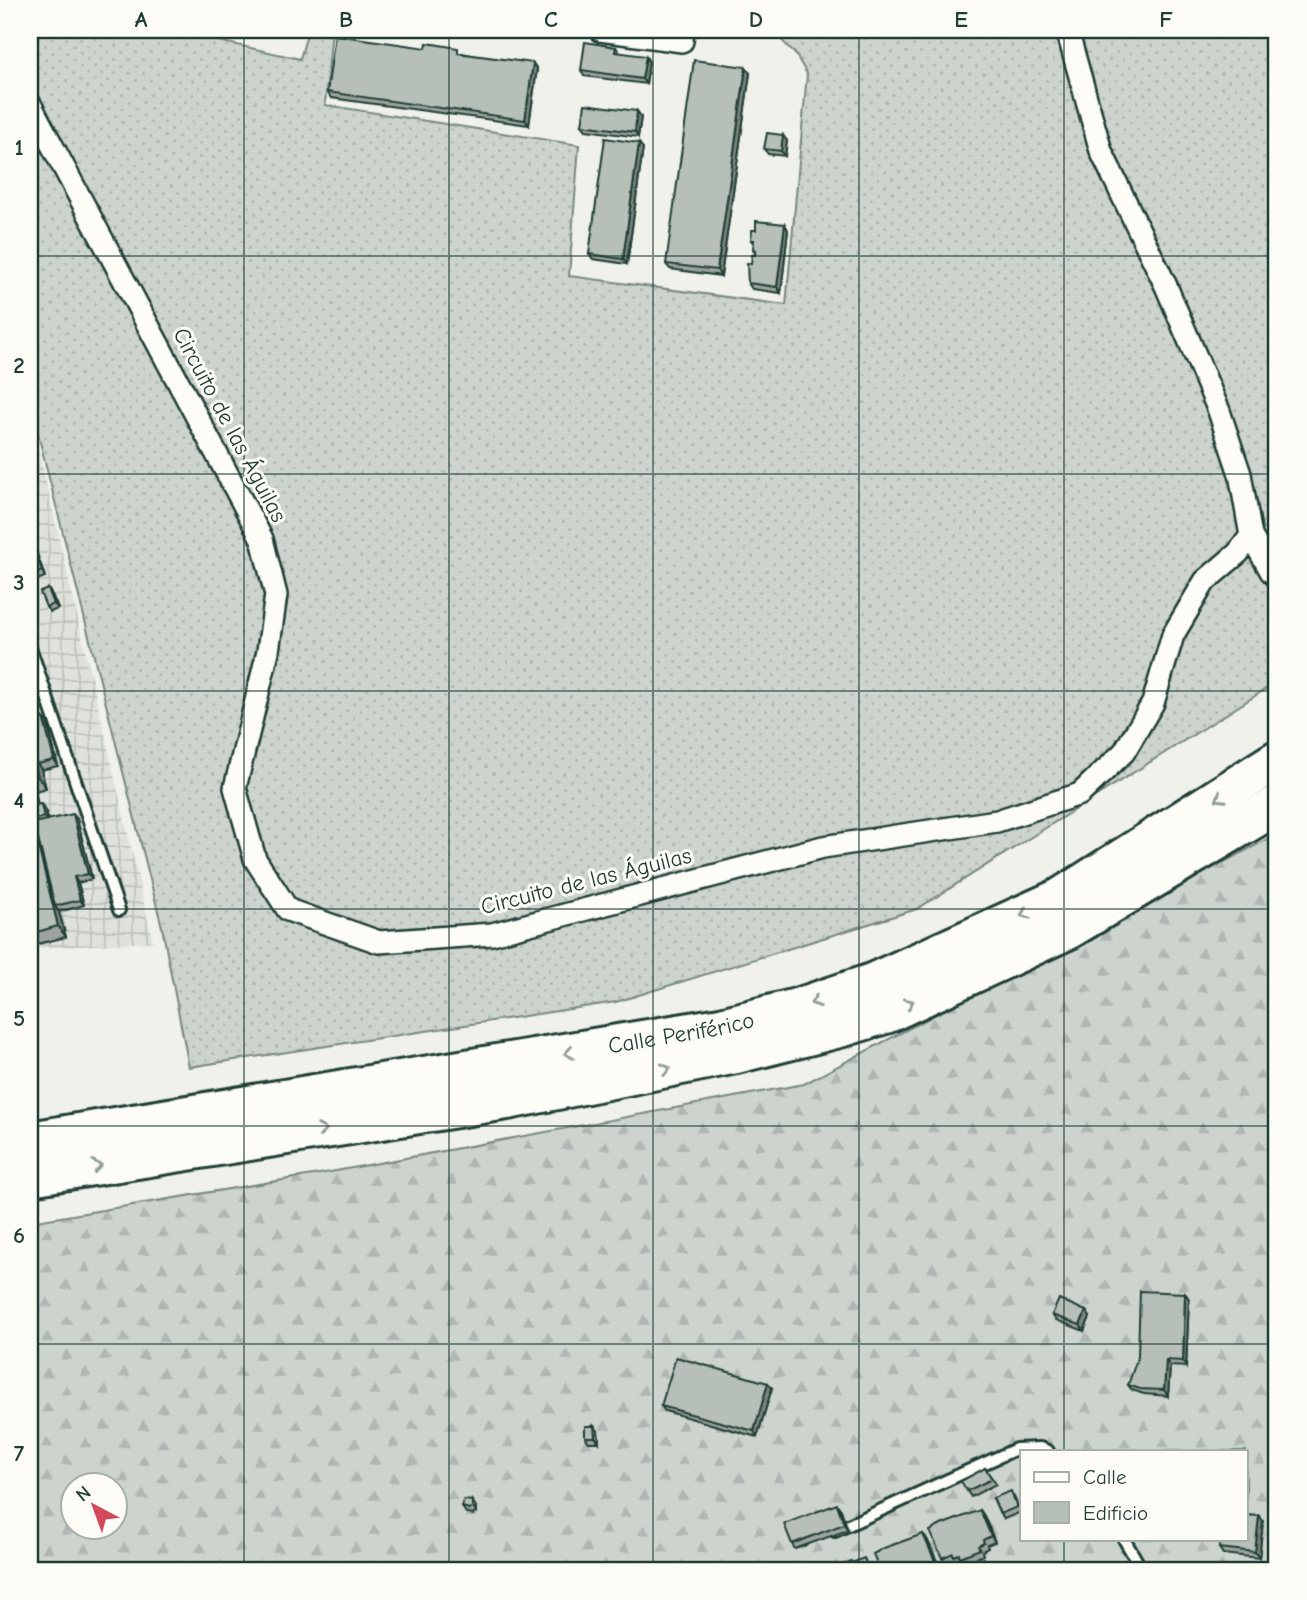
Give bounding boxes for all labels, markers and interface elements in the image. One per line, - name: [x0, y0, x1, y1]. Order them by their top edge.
- text: A: [135, 6, 148, 33]
- text: B: [339, 6, 353, 33]
- text: C: [544, 6, 558, 33]
- text: D: [749, 6, 763, 33]
- text: E: [954, 6, 968, 33]
- text: F: [1159, 6, 1173, 33]
- text: 1: [14, 134, 24, 161]
- street label: Circuito de las Águilas: [167, 323, 293, 527]
- text: 2: [13, 352, 25, 379]
- text: 3: [13, 569, 25, 596]
- text: 4: [14, 787, 25, 814]
- one-way arrow: [1215, 789, 1228, 802]
- street label: Circuito de las Águilas: [478, 842, 694, 920]
- one-way arrow: [1019, 906, 1032, 920]
- one-way arrow: [810, 994, 822, 1008]
- one-way arrow: [902, 997, 914, 1011]
- text: 5: [13, 1005, 25, 1032]
- street label: Calle Periférico: [606, 1006, 757, 1059]
- one-way arrow: [563, 1045, 575, 1060]
- one-way arrow: [660, 1062, 672, 1077]
- one-way arrow: [316, 1122, 328, 1137]
- one-way arrow: [91, 1159, 103, 1174]
- text: 6: [13, 1222, 25, 1249]
- text: 7: [14, 1440, 25, 1467]
- legend: [1020, 1450, 1248, 1540]
- text: Calle: [1083, 1465, 1126, 1489]
- north arrow: [60, 1470, 130, 1540]
- text: N: [72, 1482, 95, 1506]
- text: Edificio: [1083, 1501, 1148, 1525]

